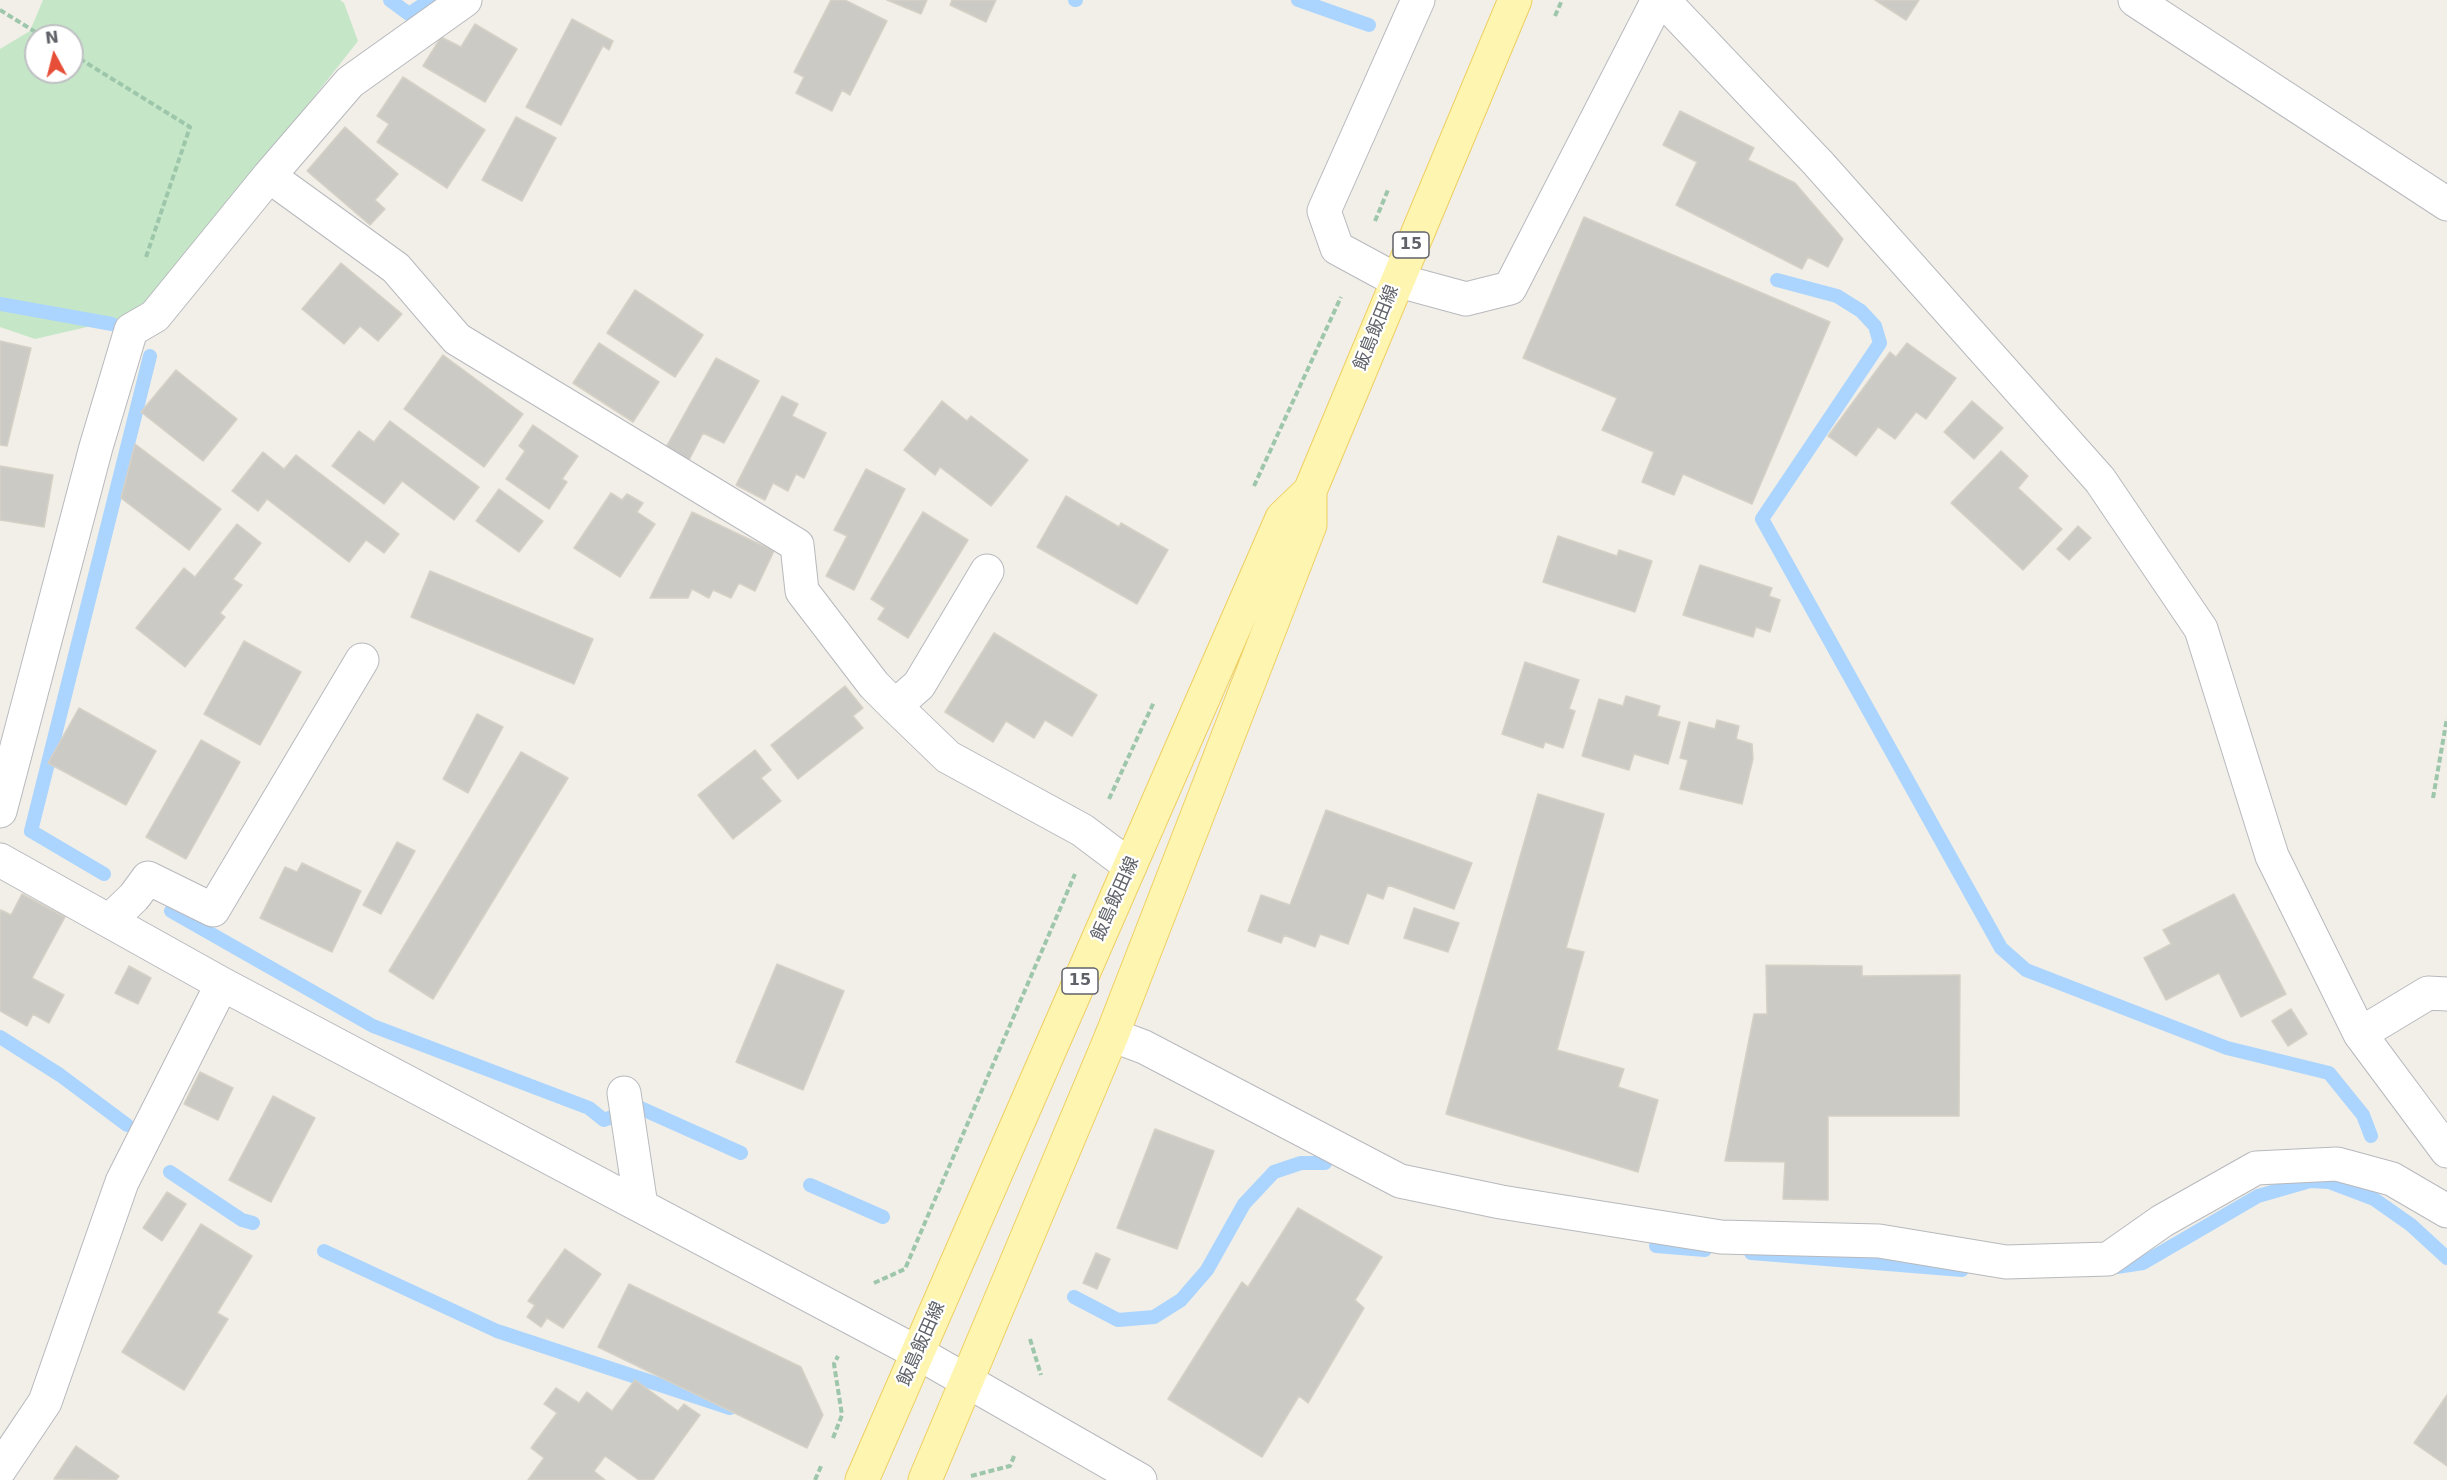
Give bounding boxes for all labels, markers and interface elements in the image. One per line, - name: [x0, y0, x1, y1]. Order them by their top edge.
- north arrow: [24, 24, 84, 84]
- text: N: [44, 27, 60, 48]
- road number: 15: [1393, 232, 1429, 258]
- street label: 飯島飯田線: [1350, 282, 1404, 374]
- street label: 飯島飯田線: [1088, 853, 1144, 945]
- road number: 15: [1062, 968, 1098, 994]
- street label: 飯島飯田線: [894, 1298, 950, 1390]

